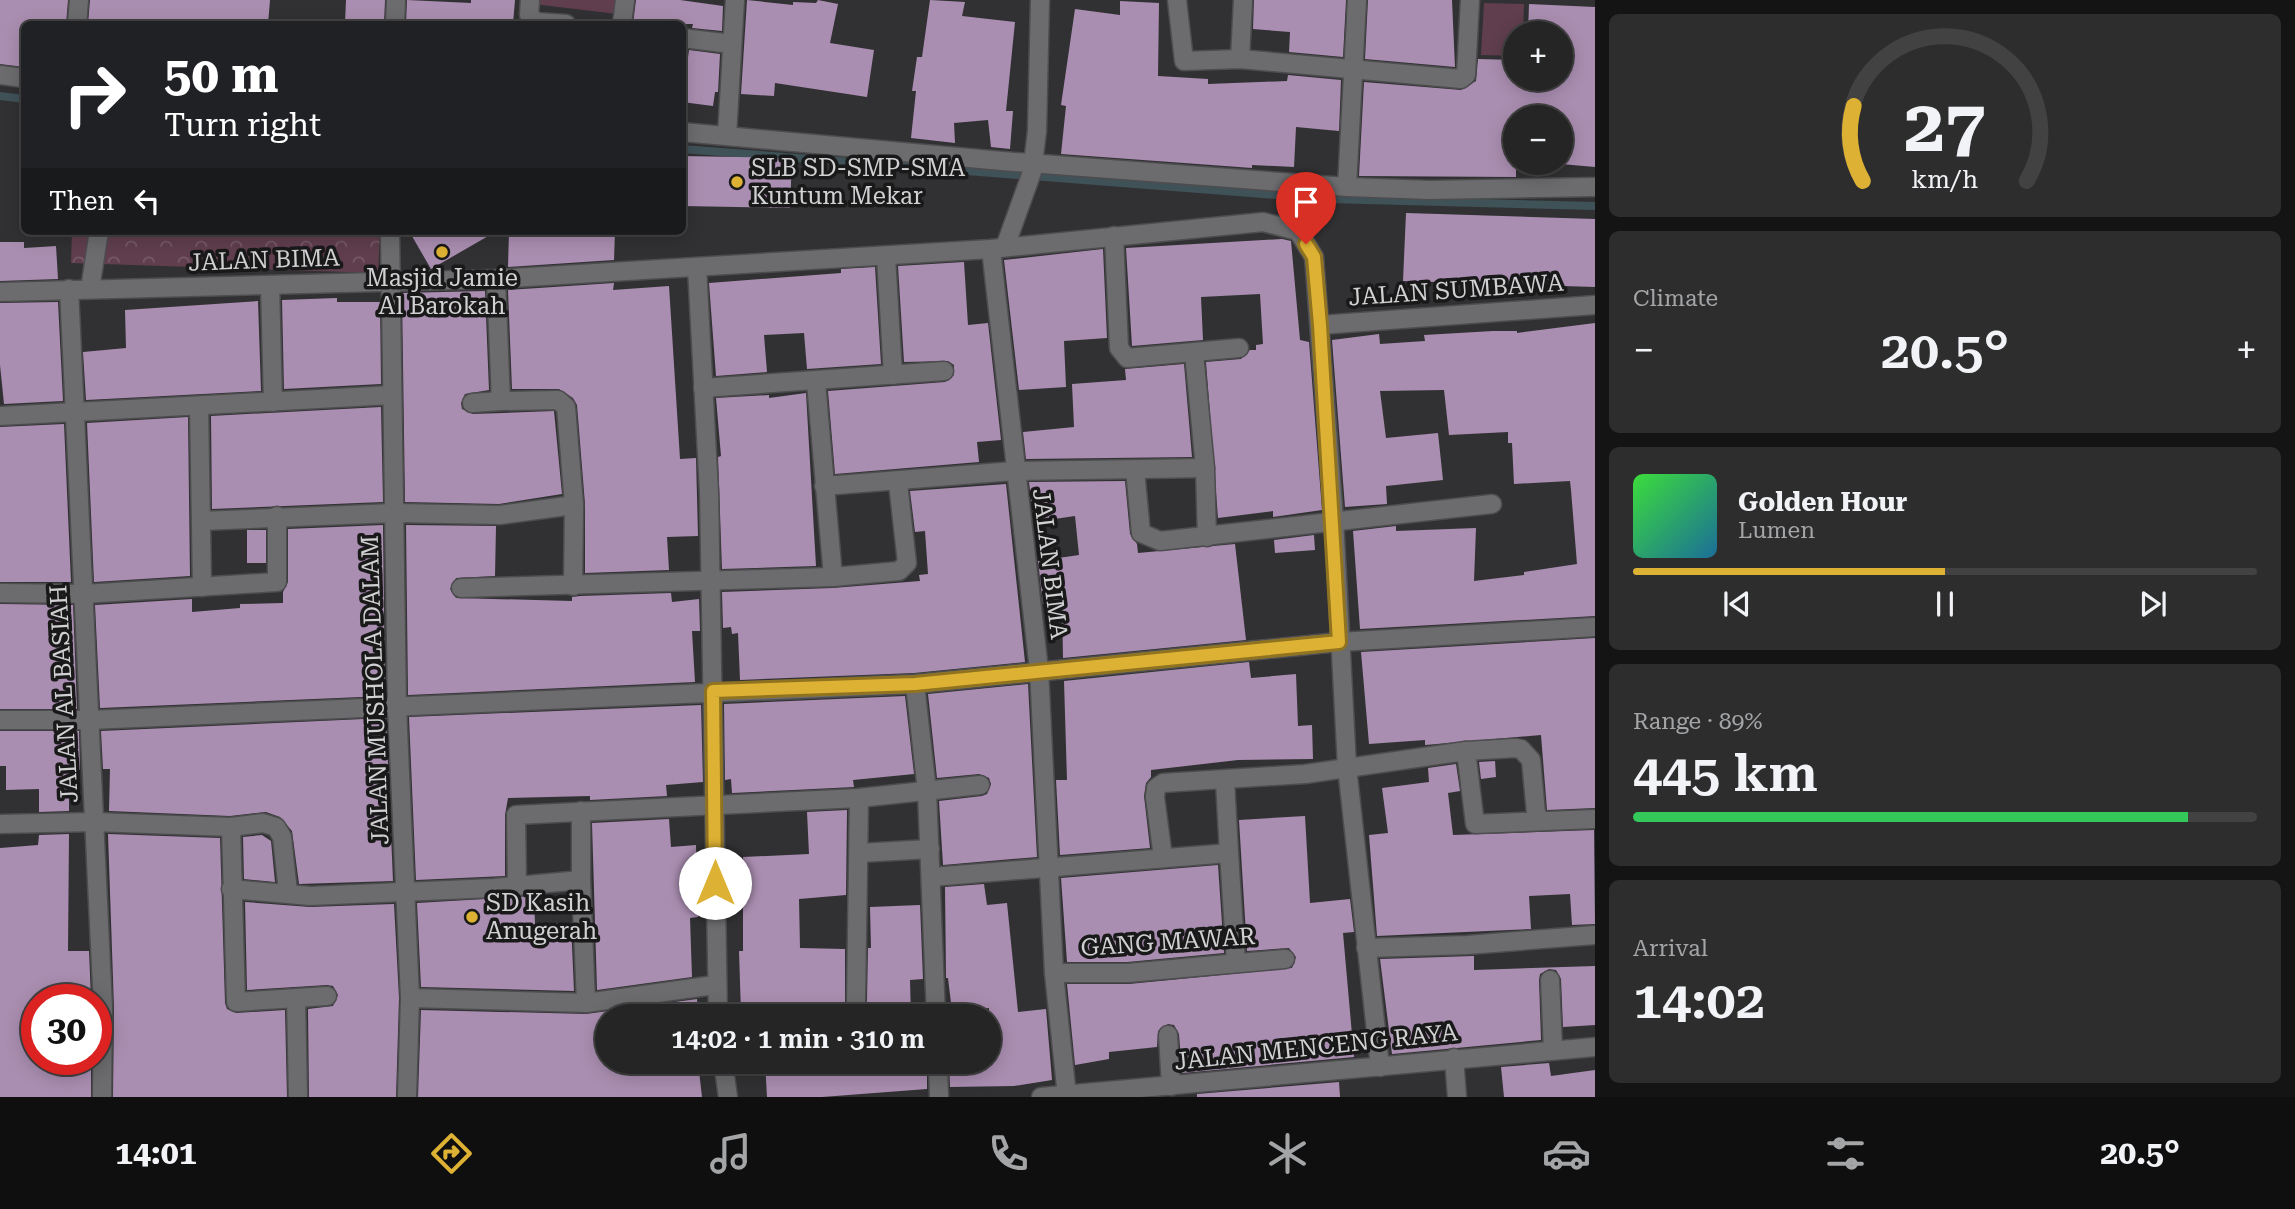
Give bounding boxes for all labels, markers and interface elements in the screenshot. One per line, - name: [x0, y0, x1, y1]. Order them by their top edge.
- map controls: [1503, 21, 1573, 175]
- button: +: [1503, 21, 1573, 91]
- text: 50 m: [164, 47, 279, 104]
- icon: right: [49, 49, 140, 140]
- text: 27: [1904, 85, 1986, 170]
- button: −: [1503, 105, 1573, 175]
- text: Turn right: [164, 106, 321, 144]
- place label: SLB SD-SMP-SMA Kuntum Mekar: [751, 154, 966, 210]
- text: km/h: [1912, 165, 1978, 194]
- pin: [1276, 172, 1336, 244]
- marker: SLB SD-SMP-SMA Kuntum Mekar: [729, 174, 745, 190]
- icon: left: [128, 182, 166, 220]
- icon: arrive: [1287, 183, 1325, 221]
- text: Then: [49, 186, 114, 216]
- street label: JALAN BIMA: [188, 243, 340, 277]
- marker: Masjid Jamie Al Barokah: [434, 244, 450, 260]
- place label: Masjid Jamie Al Barokah: [366, 264, 518, 320]
- street label: JALAN SUMBAWA: [1347, 268, 1565, 311]
- text: Climate: [1633, 285, 1718, 312]
- text: 20.5°: [1881, 320, 2009, 381]
- text: −: [1633, 328, 1654, 372]
- text: +: [2236, 328, 2257, 372]
- street label: JALAN BIMA: [1027, 487, 1073, 641]
- text: Golden Hour: [1738, 487, 1907, 517]
- text: Lumen: [1738, 517, 1815, 544]
- street label: JALAN MUSHOLA DALAM: [356, 535, 394, 845]
- street label: JALAN AL BASIAH: [44, 584, 84, 804]
- icon: previous: [1718, 585, 1756, 623]
- icon: pause: [1926, 585, 1964, 623]
- icon: next: [2134, 585, 2172, 623]
- text: Range · 89%: [1633, 708, 1762, 735]
- text: 445 km: [1633, 743, 1818, 804]
- position arrow: [678, 846, 752, 920]
- place label: SD Kasih Anugerah: [486, 889, 597, 945]
- marker: SD Kasih Anugerah: [464, 909, 480, 925]
- street label: GANG MAWAR: [1080, 922, 1257, 962]
- text: Arrival: [1633, 935, 1708, 962]
- text: 14:02: [1633, 970, 1765, 1031]
- speed limit sign: 30: [21, 984, 112, 1075]
- street label: JALAN MENCENG RAYA: [1173, 1018, 1459, 1076]
- text: 14:02 · 1 min · 310 m: [671, 1024, 925, 1054]
- icon: directions: [427, 1129, 476, 1178]
- icon: music: [706, 1129, 755, 1178]
- icon: phone: [984, 1129, 1033, 1178]
- icon: climate: [1263, 1129, 1312, 1178]
- icon: car: [1542, 1129, 1591, 1178]
- icon: filters: [1821, 1129, 1870, 1178]
- text: 14:01: [115, 1134, 197, 1172]
- text: 20.5°: [2100, 1134, 2180, 1172]

